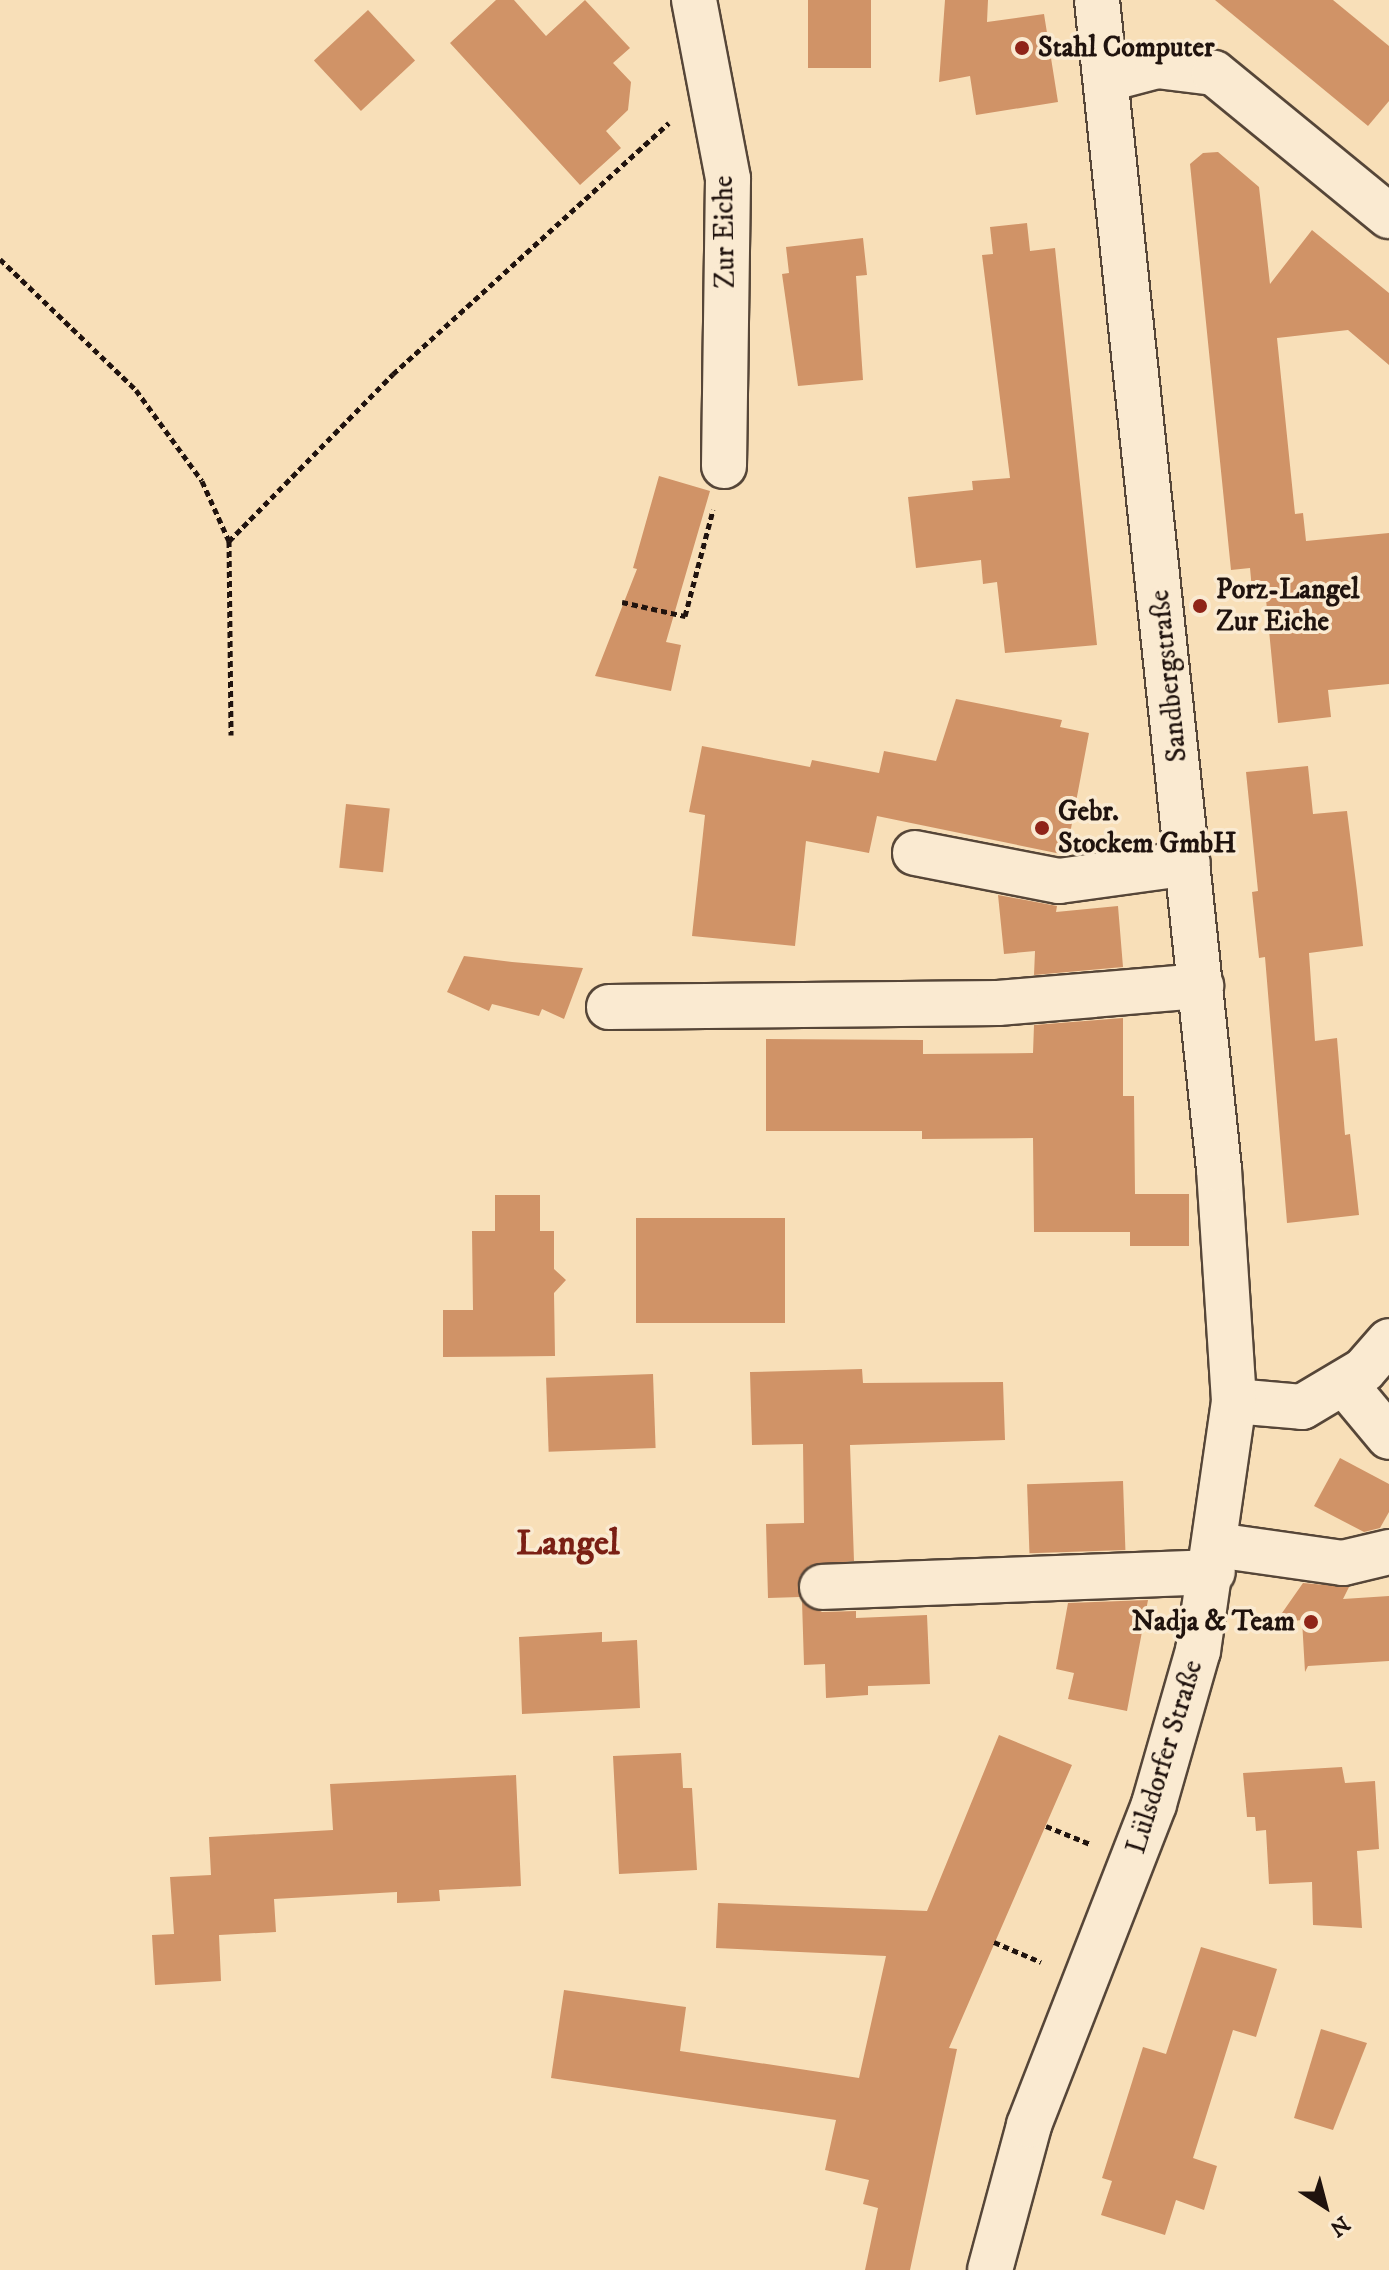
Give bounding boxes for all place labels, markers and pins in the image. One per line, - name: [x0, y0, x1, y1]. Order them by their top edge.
- place label: Stahl Computer: [1038, 31, 1214, 65]
- marker: Stahl Computer: [1013, 39, 1031, 57]
- place label: Porz-Langel Zur Eiche: [1216, 573, 1360, 639]
- marker: Porz-Langel Zur Eiche: [1191, 597, 1209, 615]
- place label: Gebr. Stockem GmbH: [1058, 795, 1236, 861]
- marker: Gebr. Stockem GmbH: [1033, 819, 1051, 837]
- place label: Nadja & Team: [1132, 1605, 1295, 1639]
- marker: Nadja & Team: [1302, 1613, 1320, 1631]

